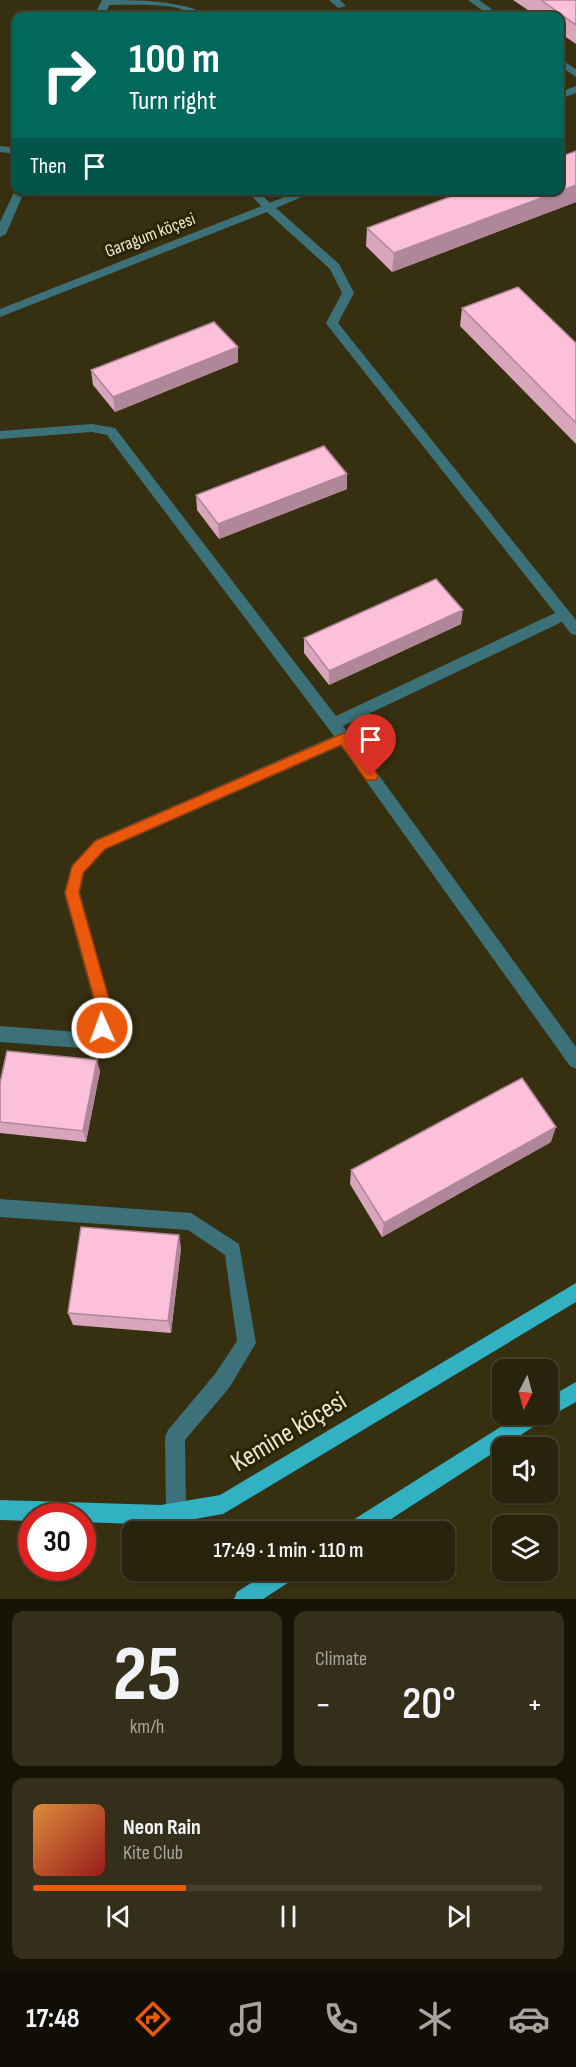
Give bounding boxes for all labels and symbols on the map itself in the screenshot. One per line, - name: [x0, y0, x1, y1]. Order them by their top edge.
- street label: Garagum köçesi: [102, 208, 198, 262]
- pin: [345, 714, 396, 776]
- position arrow: [70, 996, 134, 1060]
- north arrow: [492, 1359, 558, 1425]
- street label: Kemine köçesi: [225, 1385, 353, 1479]
- speed limit sign: 30: [18, 1503, 96, 1581]

